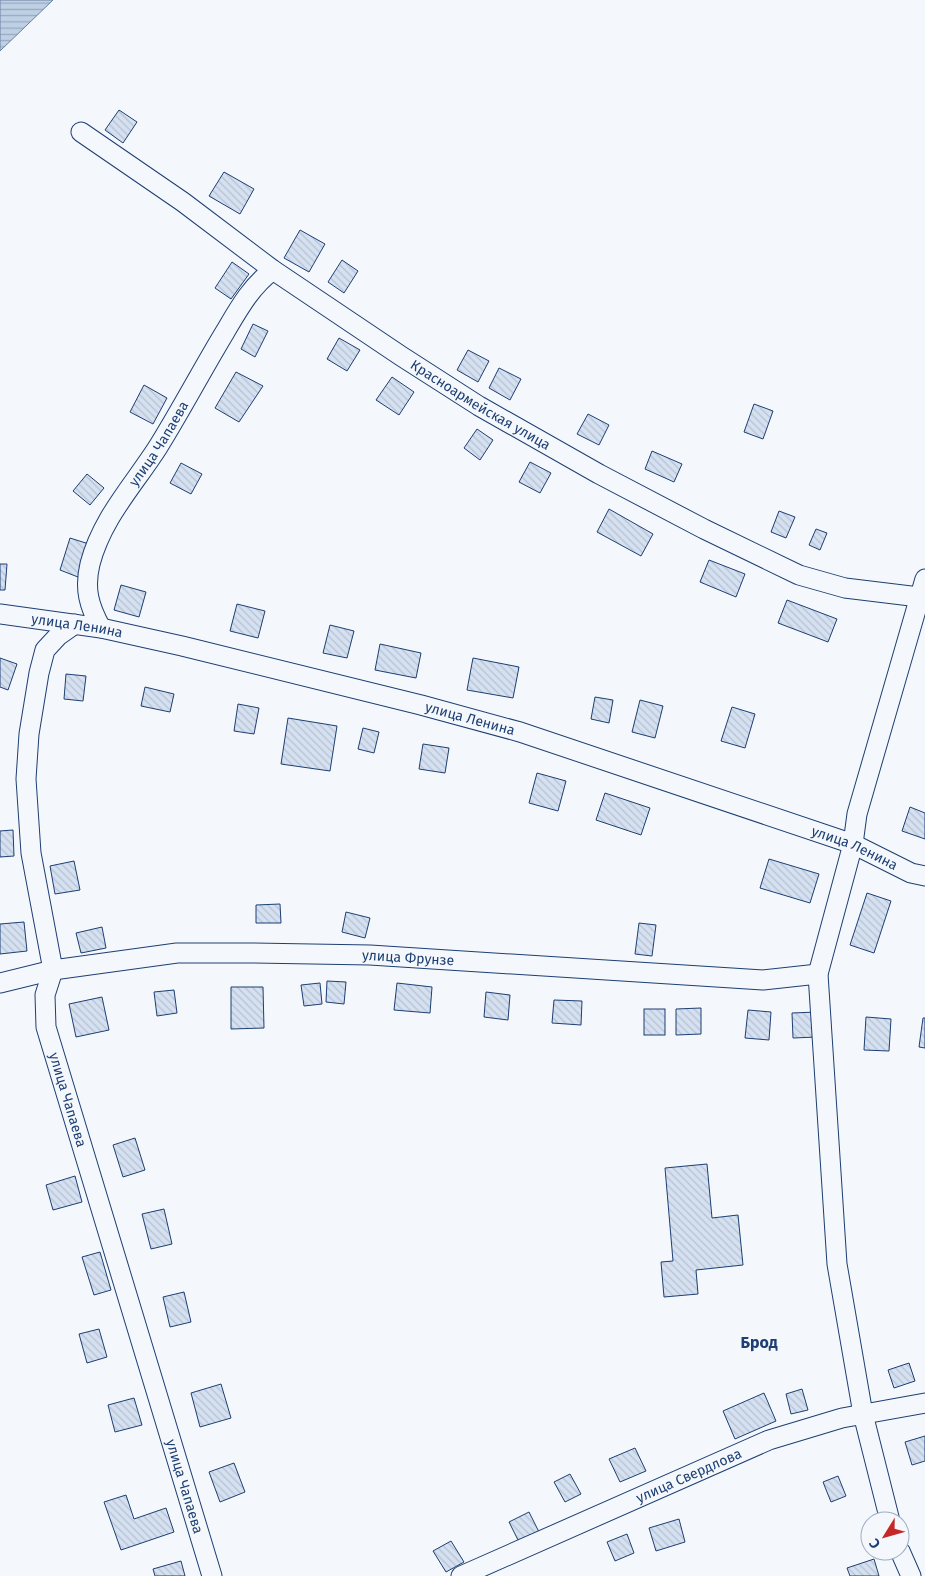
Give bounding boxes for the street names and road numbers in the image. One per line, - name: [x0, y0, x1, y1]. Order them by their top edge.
- street label: Красноармейская улица: [407, 356, 553, 454]
- street label: улица Чапаева: [125, 398, 192, 490]
- street label: улица Ленина: [30, 610, 124, 642]
- street label: улица Ленина: [423, 699, 517, 739]
- street label: улица Ленина: [809, 823, 900, 874]
- street label: улица Фрунзе: [362, 947, 455, 969]
- street label: улица Чапаева: [45, 1051, 90, 1149]
- street label: улица Чапаева: [162, 1437, 207, 1536]
- street label: улица Свердлова: [634, 1445, 744, 1507]

